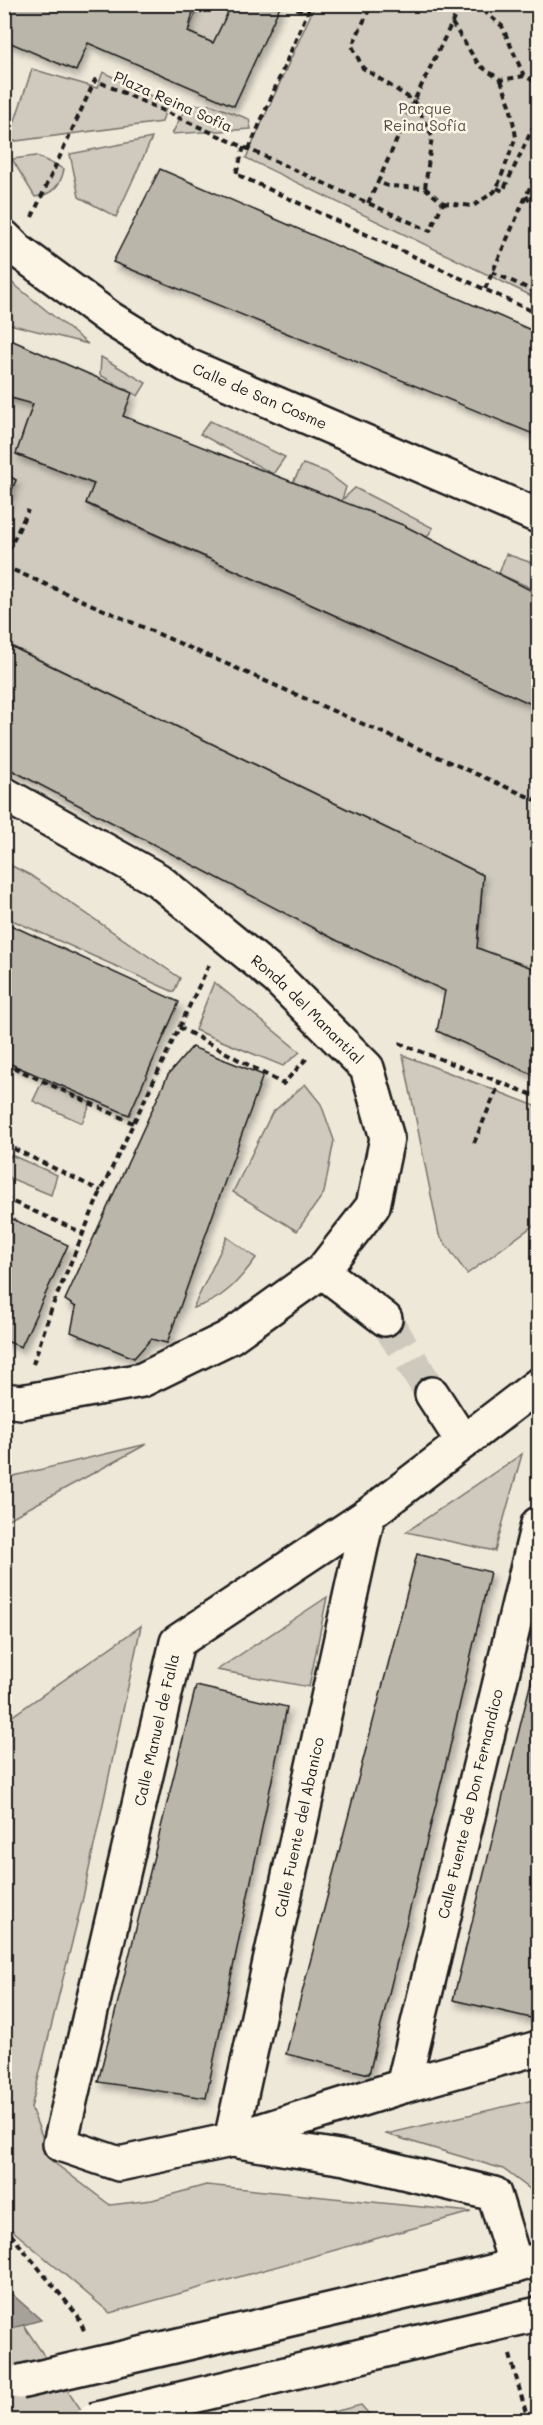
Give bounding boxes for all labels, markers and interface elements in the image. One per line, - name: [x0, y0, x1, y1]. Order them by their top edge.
- street label: Plaza Reina Sofía: [111, 66, 236, 136]
- park label: Parque Reina Sofía: [383, 98, 467, 135]
- street label: Calle de San Cosme: [190, 358, 330, 433]
- street label: Ronda del Manantial: [247, 950, 368, 1068]
- street label: Calle Manuel de Falla: [129, 1652, 183, 1808]
- street label: Calle Fuente de Don Fernandico: [433, 1687, 507, 1921]
- street label: Calle Fuente del Abanico: [269, 1735, 328, 1919]

